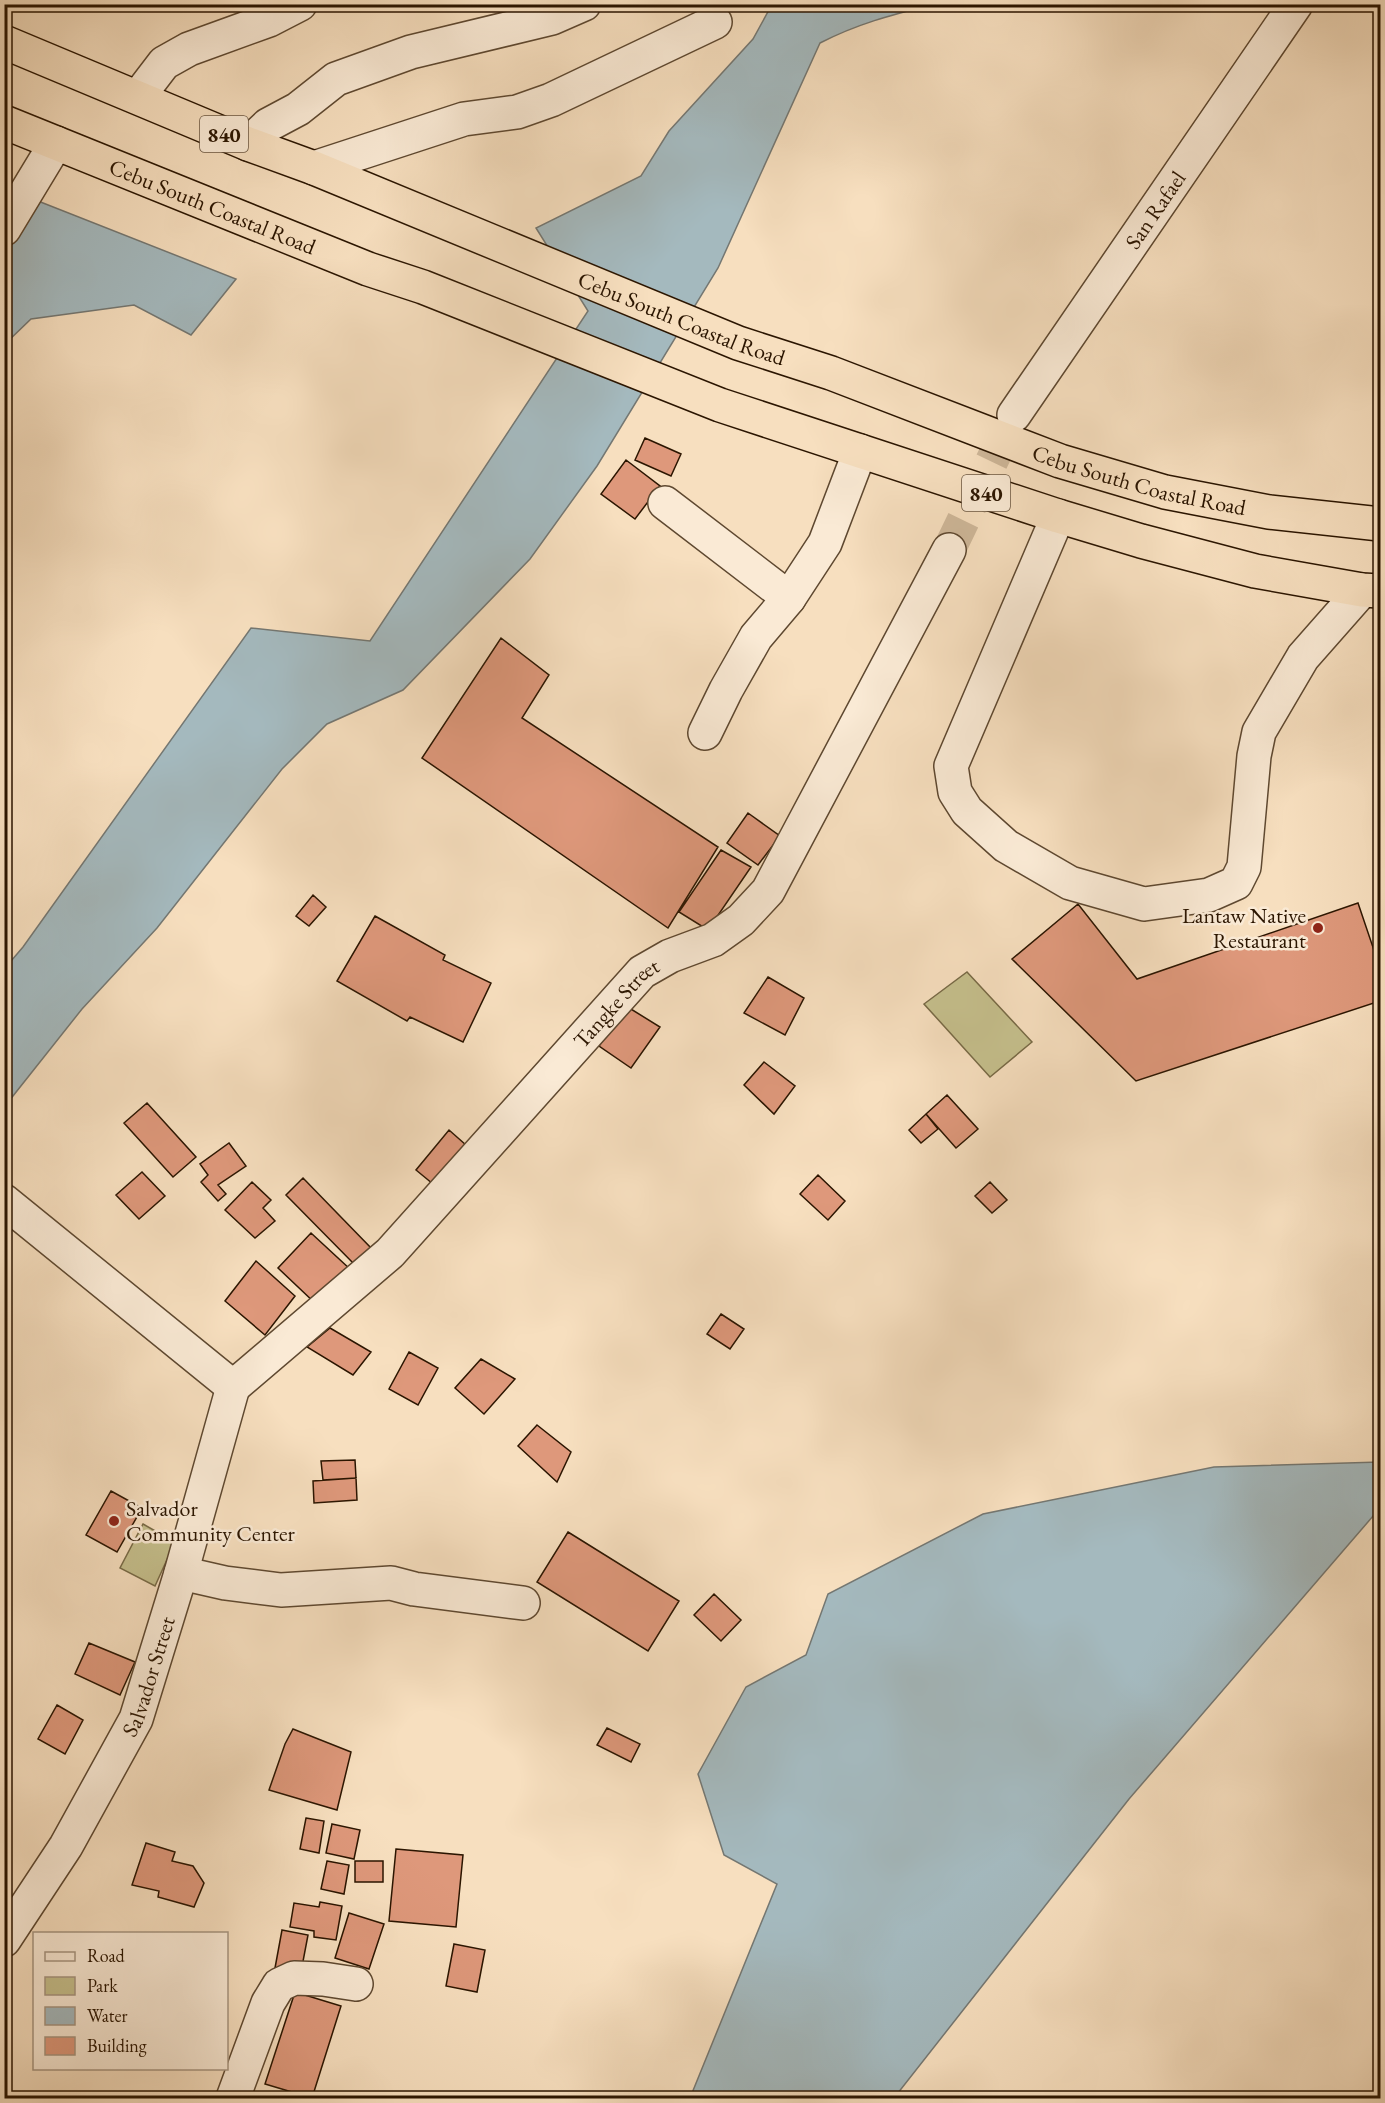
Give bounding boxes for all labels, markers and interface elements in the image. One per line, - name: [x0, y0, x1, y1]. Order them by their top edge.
- road number: 840: [200, 116, 248, 152]
- street label: Cebu South Coastal Road: [105, 152, 321, 261]
- street label: San Rafael: [1118, 165, 1192, 254]
- street label: Cebu South Coastal Road: [574, 264, 790, 372]
- street label: Cebu South Coastal Road: [1028, 437, 1249, 522]
- road number: 840: [962, 475, 1010, 511]
- place label: Lantaw Native Restaurant: [1182, 901, 1306, 955]
- marker: Lantaw Native Restaurant: [1311, 921, 1325, 935]
- street label: Tangke Street: [566, 951, 664, 1054]
- place label: Salvador Community Center: [126, 1494, 296, 1548]
- marker: Salvador Community Center: [107, 1514, 121, 1528]
- street label: Salvador Street: [115, 1613, 181, 1742]
- legend: [33, 1932, 228, 2070]
- text: Road: [87, 1944, 126, 1967]
- text: Park: [87, 1974, 118, 1997]
- text: Water: [87, 2004, 128, 2027]
- text: Building: [87, 2034, 147, 2057]

